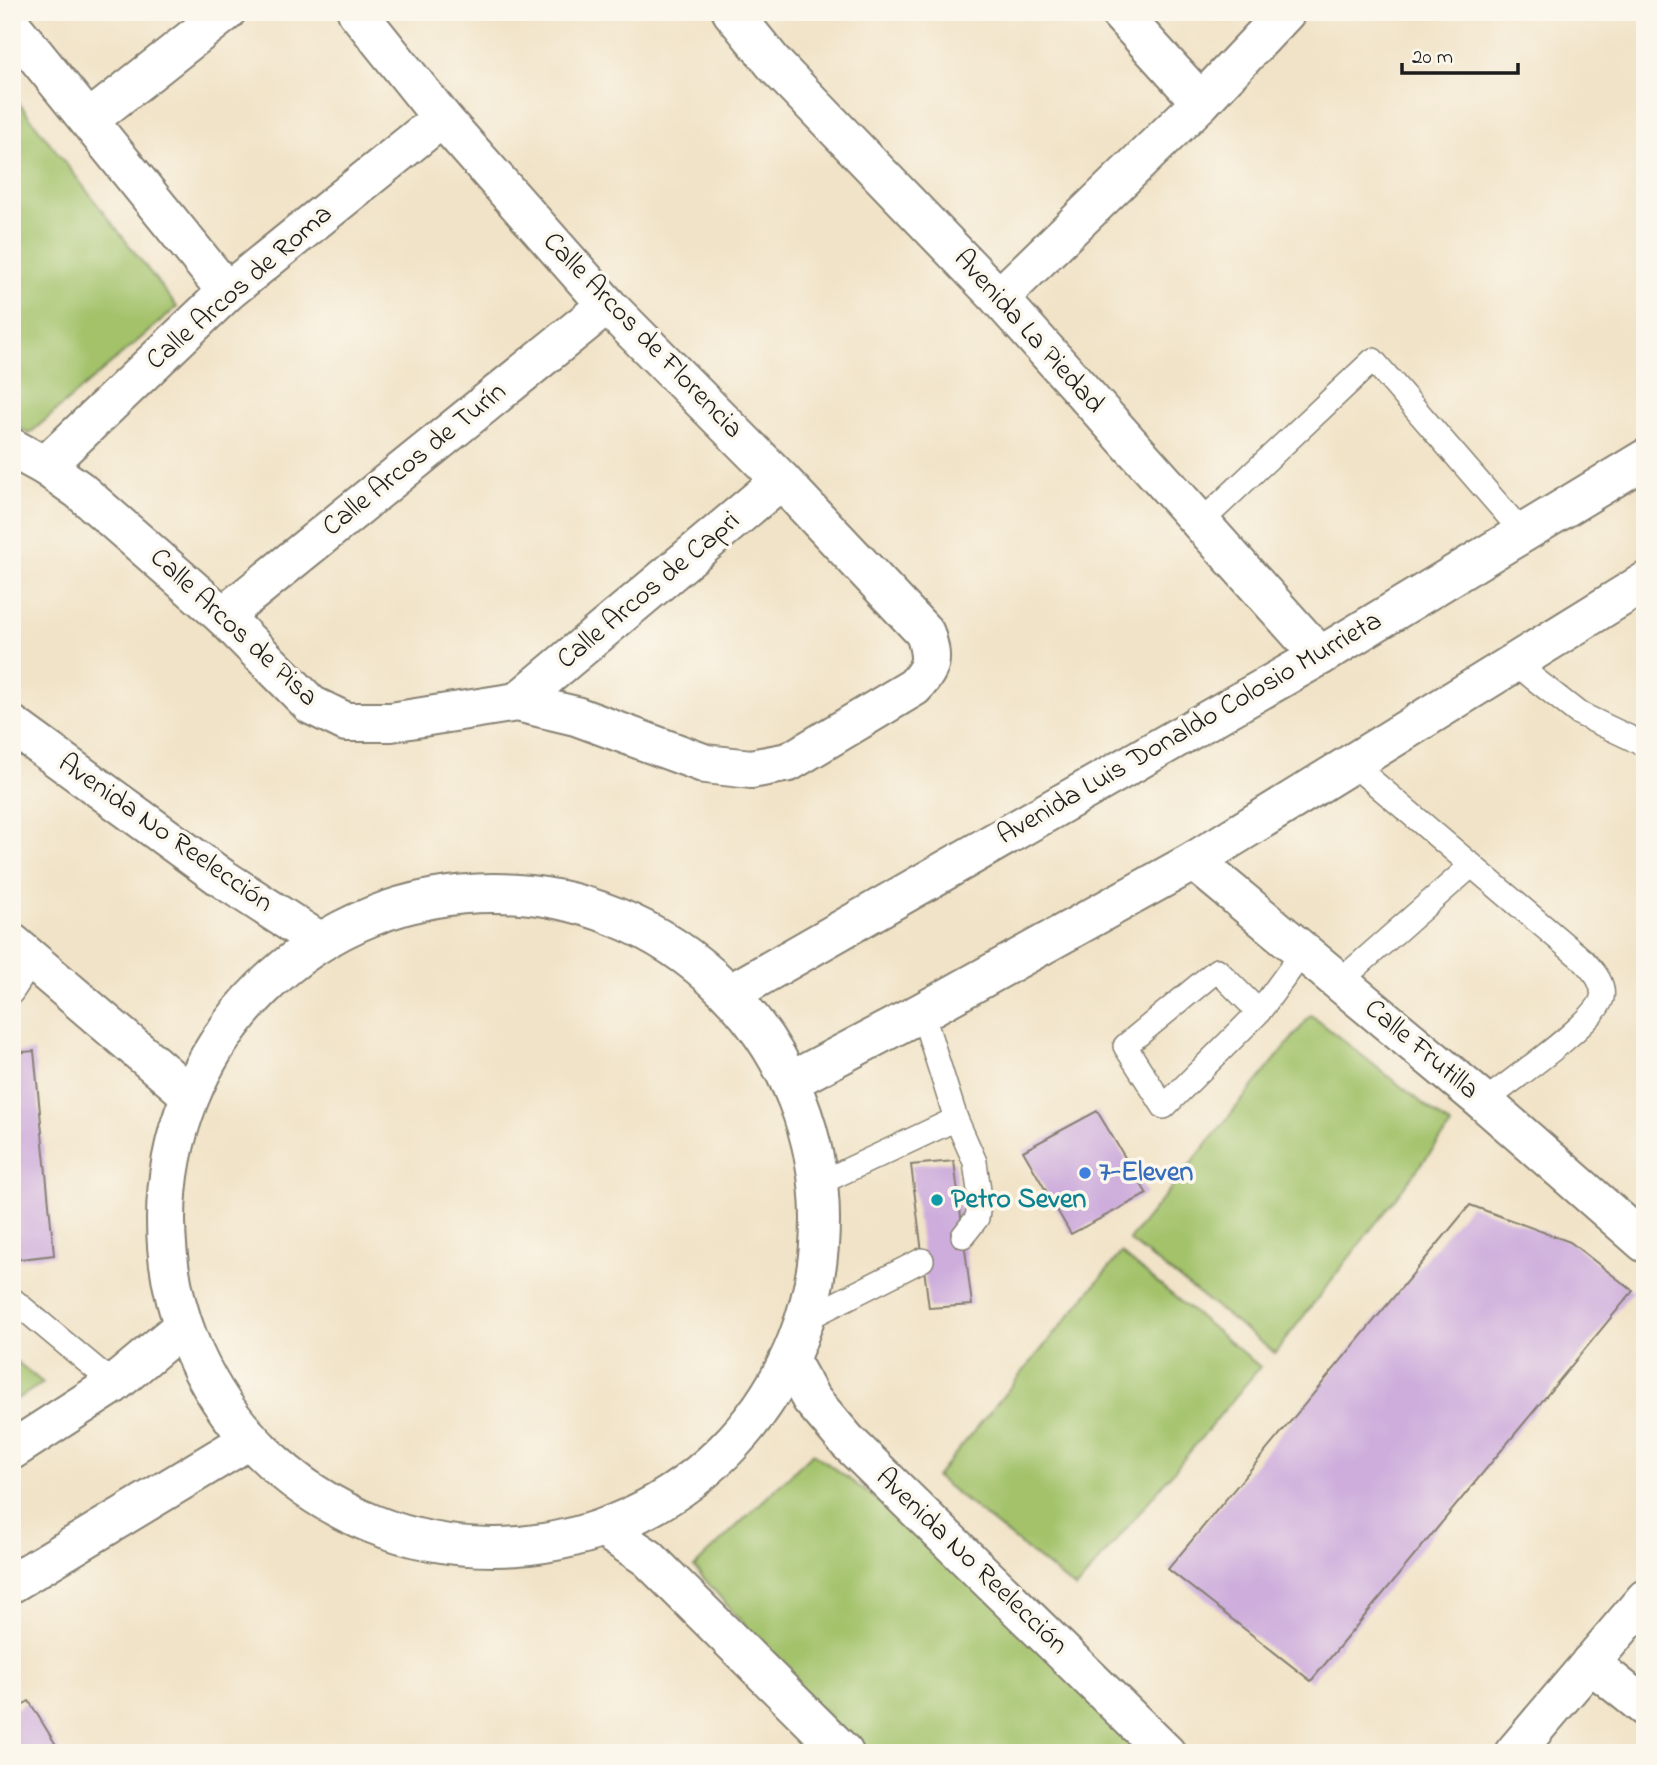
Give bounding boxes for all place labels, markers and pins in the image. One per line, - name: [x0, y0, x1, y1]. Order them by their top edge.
- place label: 7-Eleven: [1099, 1153, 1193, 1194]
- marker: 7-Eleven: [1077, 1165, 1093, 1181]
- place label: Petro Seven: [951, 1180, 1086, 1221]
- marker: Petro Seven: [929, 1192, 945, 1208]

